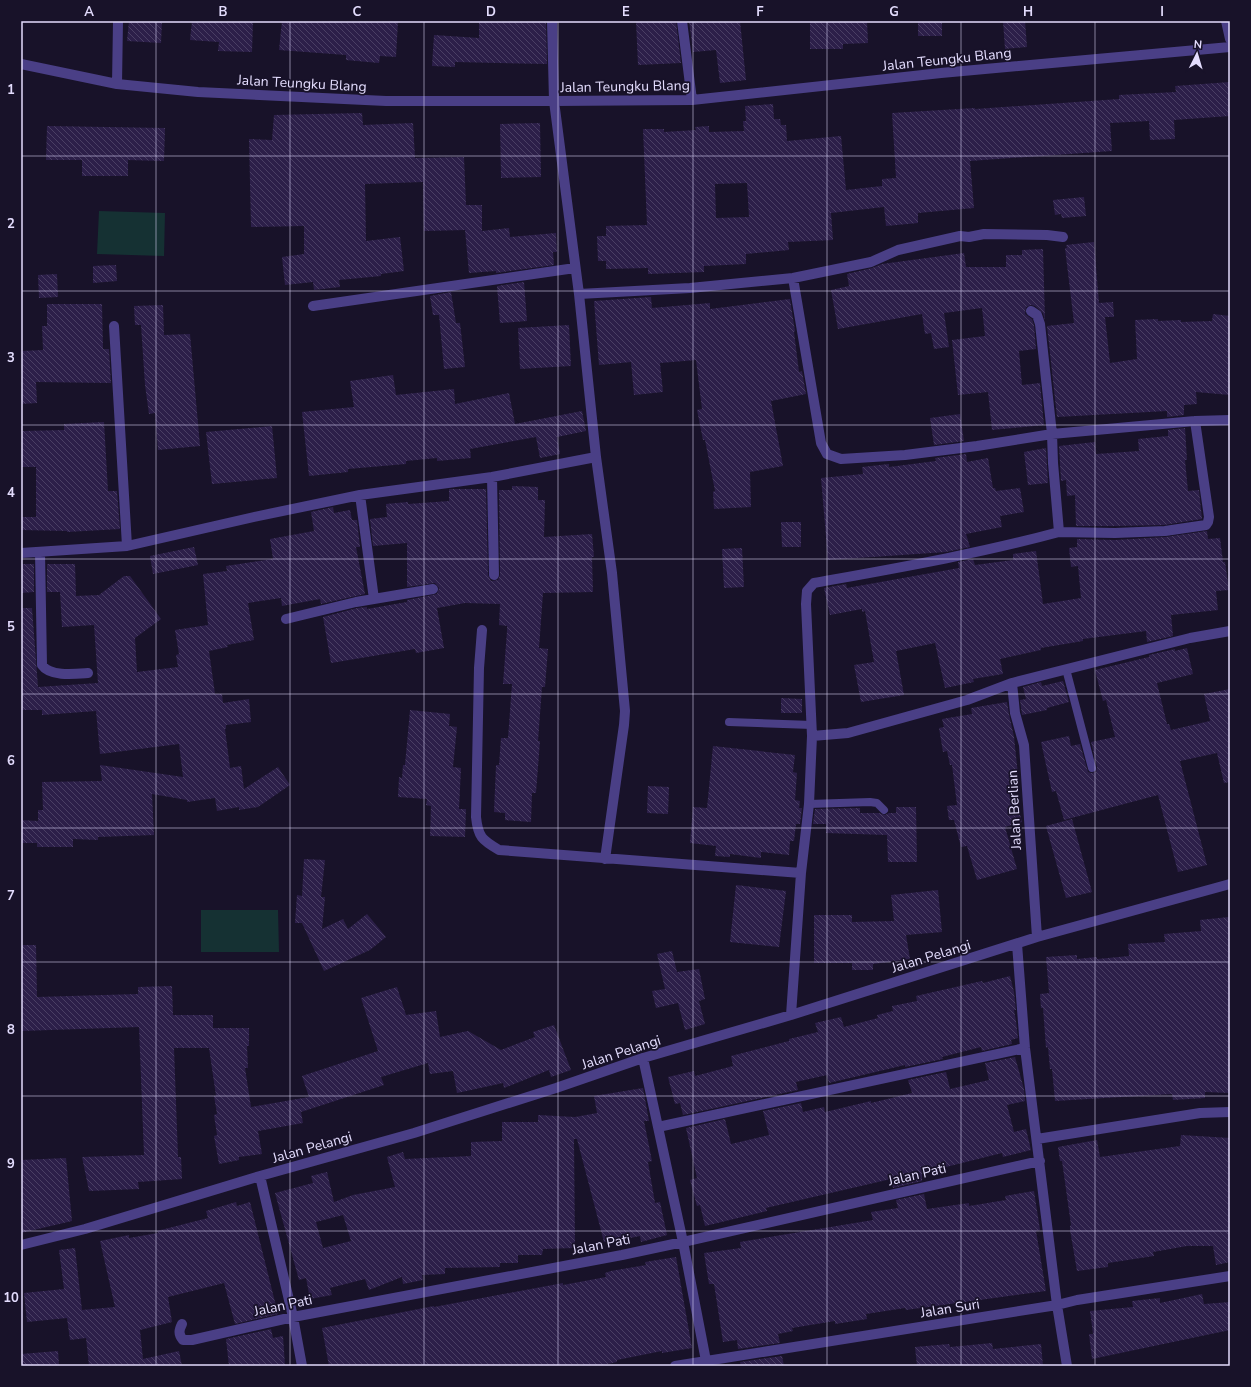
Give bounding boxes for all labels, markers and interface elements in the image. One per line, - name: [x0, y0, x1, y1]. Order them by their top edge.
- text: A: [84, 3, 94, 21]
- text: B: [219, 3, 228, 21]
- text: C: [353, 3, 362, 21]
- text: D: [486, 3, 496, 21]
- text: E: [622, 3, 630, 21]
- text: F: [756, 3, 764, 21]
- text: G: [889, 3, 899, 21]
- text: H: [1023, 3, 1033, 21]
- text: I: [1160, 3, 1164, 21]
- north arrow: [1177, 34, 1217, 74]
- text: N: [1193, 37, 1203, 52]
- street label: Jalan Teungku Blang: [881, 43, 1012, 76]
- street label: Jalan Teungku Blang: [236, 71, 367, 96]
- street label: Jalan Teungku Blang: [559, 76, 690, 97]
- text: 1: [7, 81, 15, 99]
- text: 2: [7, 215, 15, 233]
- text: 3: [7, 349, 15, 367]
- text: 4: [7, 484, 15, 502]
- text: 5: [7, 618, 15, 636]
- text: 6: [7, 752, 15, 770]
- street label: Jalan Berlian: [1003, 770, 1026, 851]
- text: 7: [7, 887, 15, 905]
- street label: Jalan Pelangi: [888, 935, 973, 978]
- text: 8: [7, 1021, 15, 1039]
- street label: Jalan Pelangi: [578, 1031, 663, 1074]
- street label: Jalan Pelangi: [269, 1127, 354, 1168]
- text: 9: [7, 1155, 15, 1173]
- street label: Jalan Pati: [885, 1159, 948, 1191]
- street label: Jalan Pati: [569, 1230, 632, 1260]
- text: 10: [3, 1289, 19, 1307]
- street label: Jalan Pati: [251, 1290, 314, 1321]
- street label: Jalan Suri: [918, 1294, 981, 1323]

